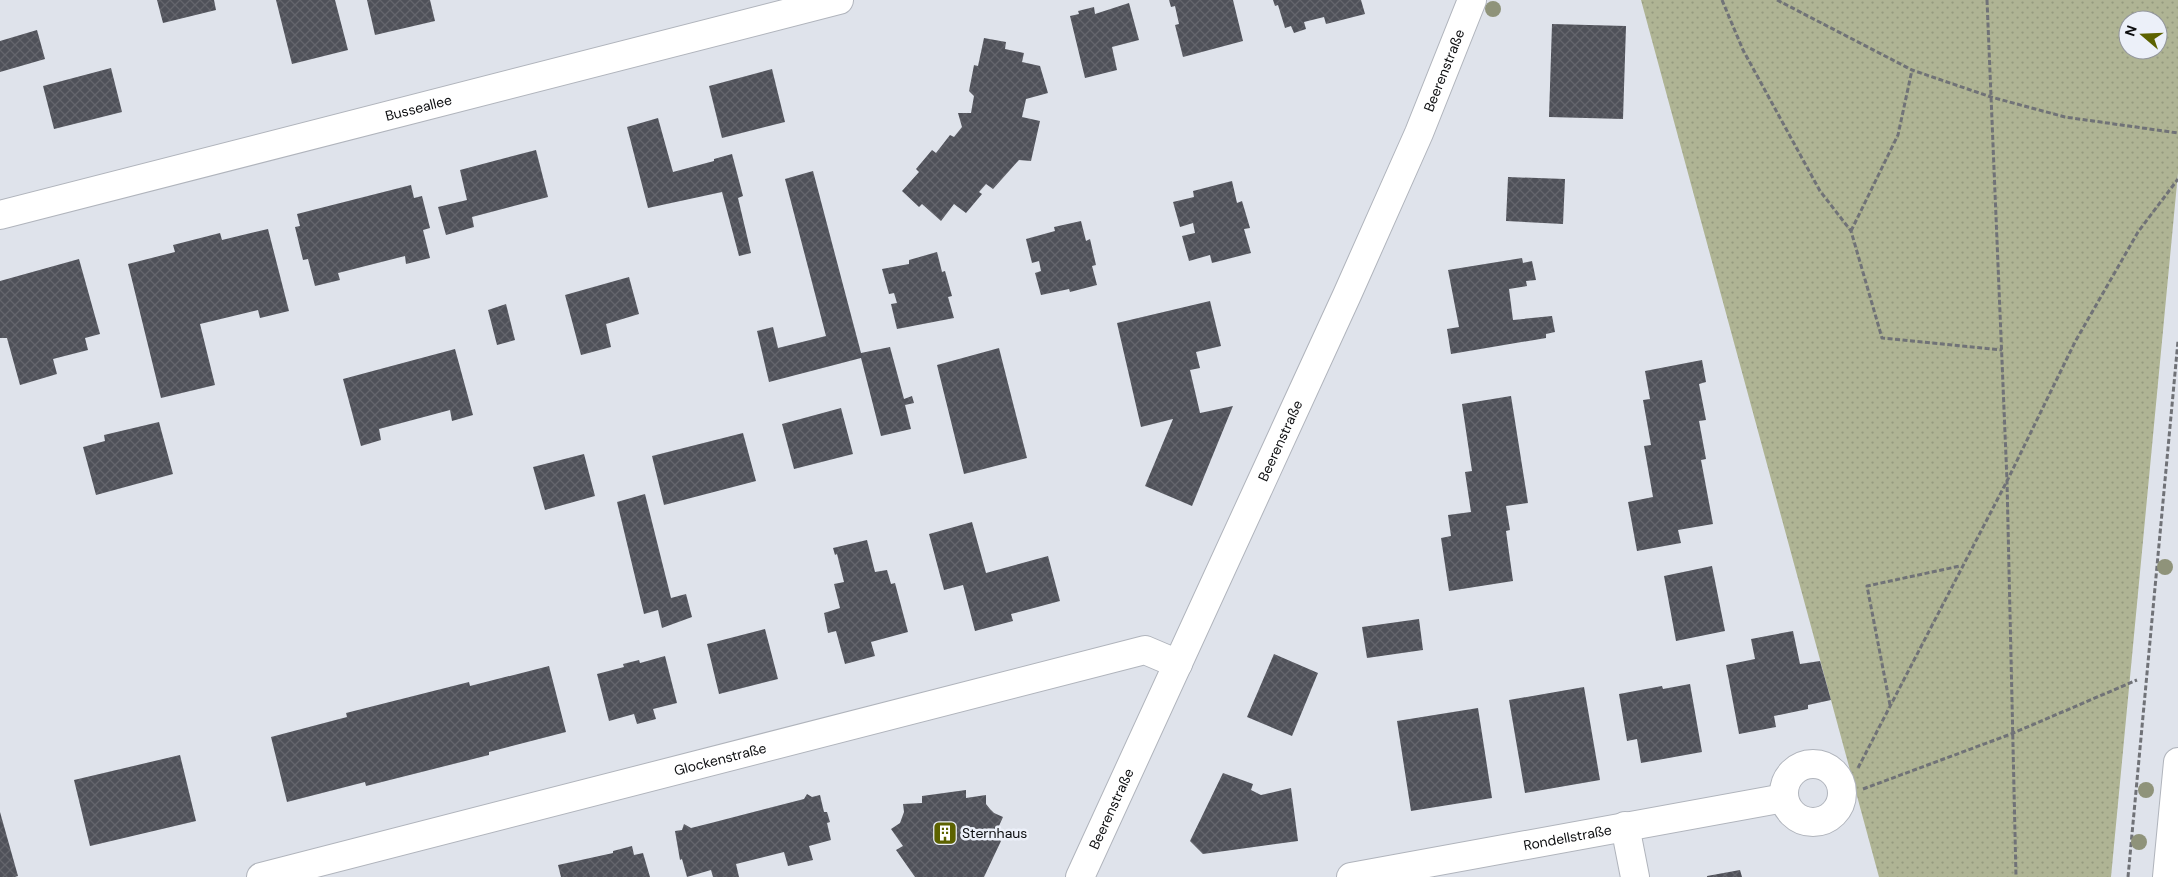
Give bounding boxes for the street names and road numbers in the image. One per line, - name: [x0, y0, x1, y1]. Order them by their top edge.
- street label: Beerenstraße: [1419, 26, 1468, 114]
- street label: Busseallee: [383, 91, 454, 125]
- street label: Beerenstraße: [1254, 397, 1307, 484]
- street label: Glockenstraße: [672, 739, 768, 780]
- street label: Beerenstraße: [1085, 765, 1138, 852]
- street label: Rondellstraße: [1522, 821, 1613, 854]

